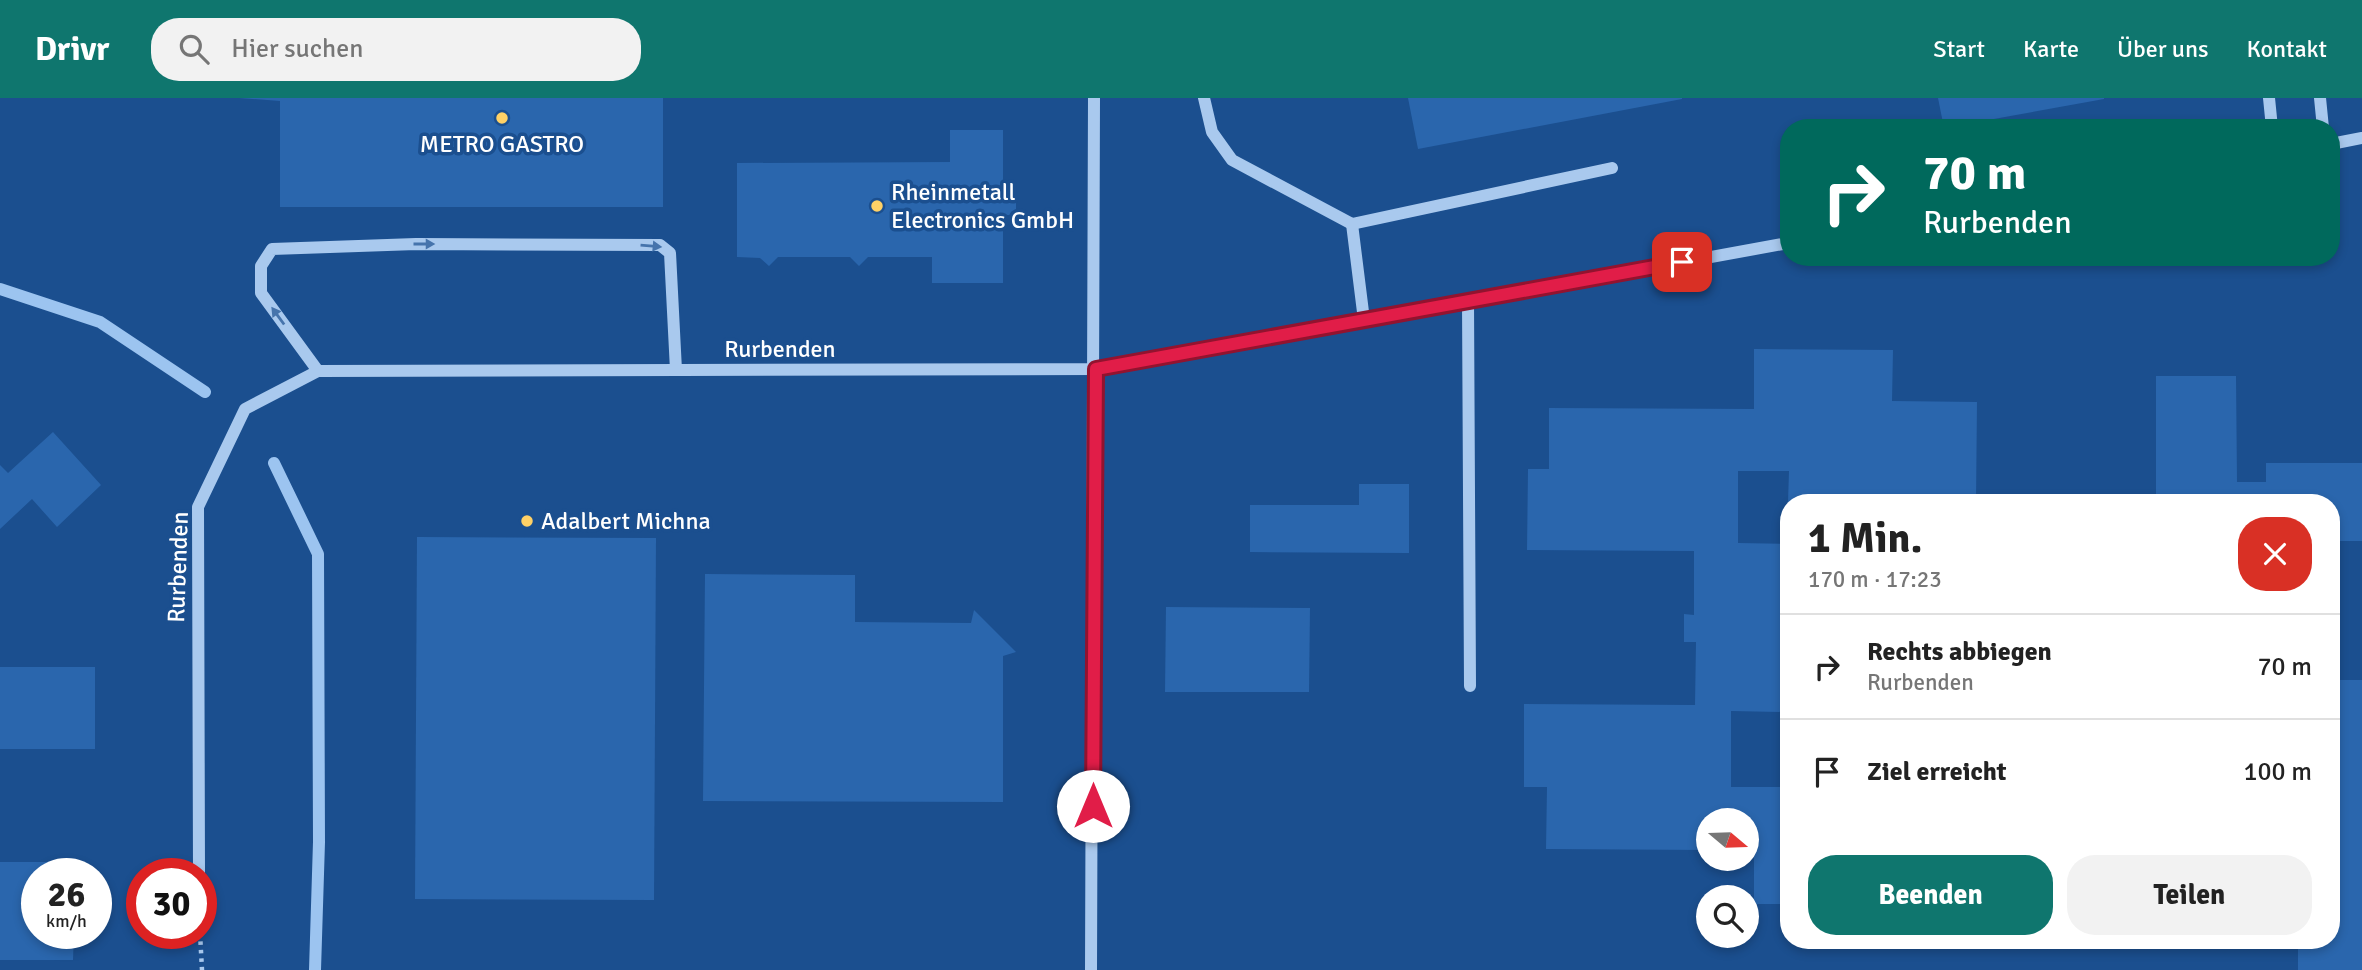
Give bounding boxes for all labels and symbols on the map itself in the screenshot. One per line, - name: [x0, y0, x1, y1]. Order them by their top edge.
- marker: METRO GASTRO: [494, 110, 510, 126]
- place label: METRO GASTRO: [420, 129, 584, 159]
- place label: Rheinmetall Electronics GmbH: [891, 177, 1074, 235]
- marker: Rheinmetall Electronics GmbH: [869, 198, 885, 214]
- pin: [1652, 232, 1712, 292]
- one-way arrow: [413, 238, 435, 250]
- one-way arrow: [640, 241, 662, 252]
- one-way arrow: [271, 307, 285, 325]
- street label: Rurbenden: [724, 334, 836, 364]
- place label: Adalbert Michna: [541, 506, 711, 536]
- street label: Rurbenden: [161, 511, 195, 623]
- marker: Adalbert Michna: [519, 513, 535, 529]
- position arrow: [1056, 769, 1130, 843]
- north arrow: [1696, 808, 1759, 872]
- speed limit sign: 30: [126, 858, 217, 949]

